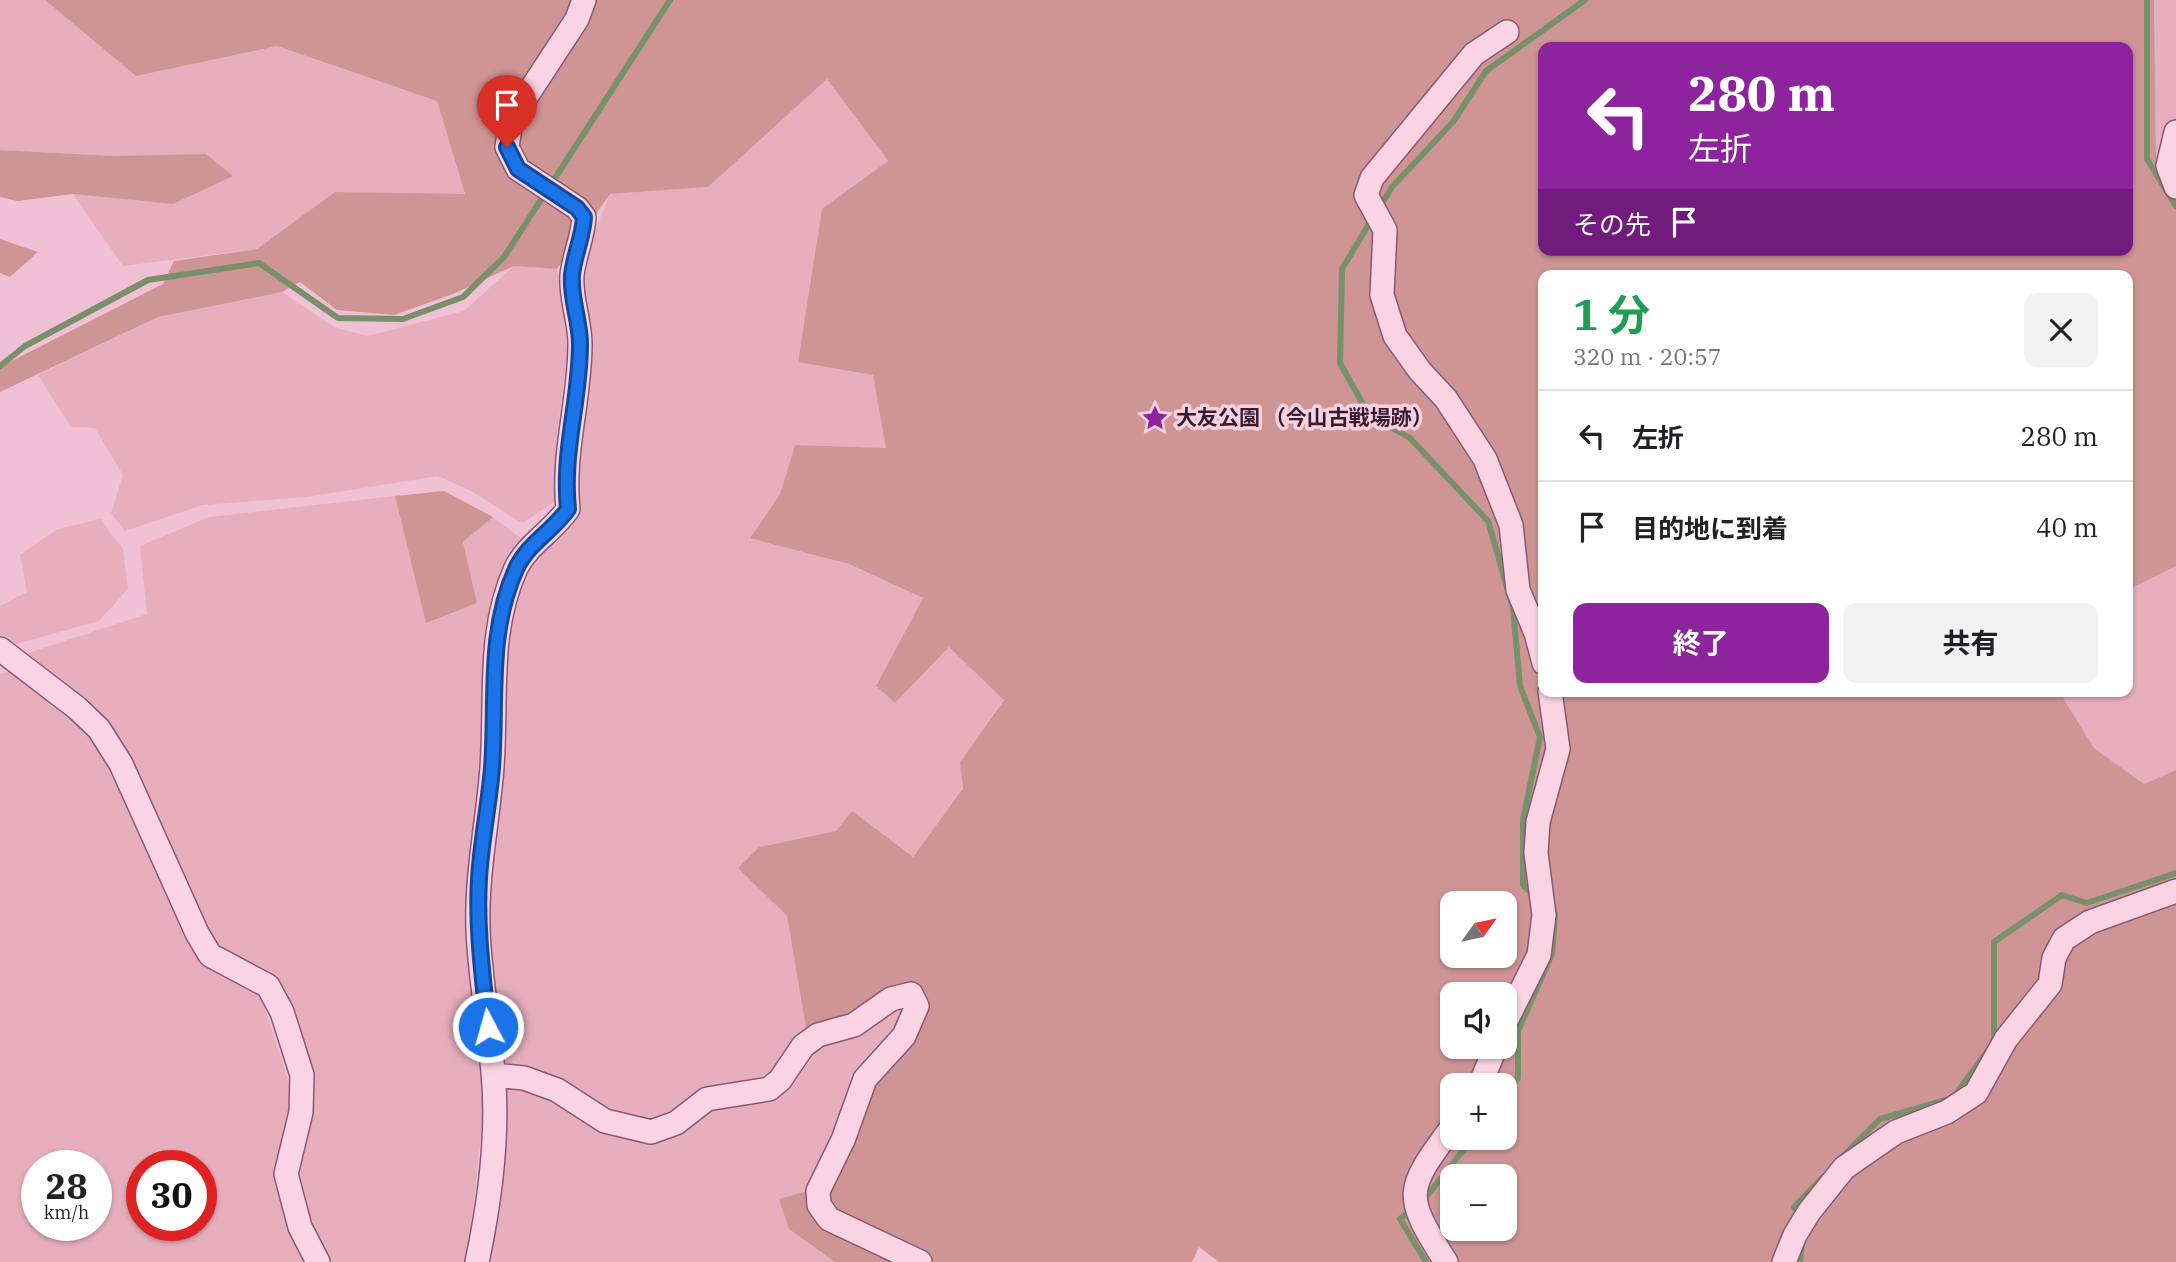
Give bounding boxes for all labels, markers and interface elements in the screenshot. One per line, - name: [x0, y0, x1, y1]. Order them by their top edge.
- text: 280 m: [1688, 61, 1835, 124]
- icon: left: [1573, 70, 1664, 161]
- pin: [477, 75, 537, 147]
- icon: arrive: [488, 86, 526, 124]
- text: 左折: [1688, 127, 1752, 169]
- icon: arrive: [1665, 203, 1703, 241]
- text: その先: [1573, 207, 1651, 241]
- text: 1 分: [1573, 287, 1650, 342]
- button: close: [2024, 293, 2098, 367]
- text: 320 m · 20:57: [1573, 341, 1722, 371]
- place icon: 大友公園 （今山古戦場跡）: [1140, 403, 1170, 433]
- place label: 大友公園 （今山古戦場跡）: [1176, 403, 1433, 431]
- icon: left: [1573, 417, 1611, 455]
- text: 280 m: [2020, 419, 2098, 453]
- text: 左折: [1632, 420, 1684, 454]
- icon: arrive: [1573, 508, 1611, 546]
- text: 40 m: [2036, 510, 2098, 544]
- text: 目的地に到着: [1632, 511, 1788, 545]
- button: 終了: [1573, 603, 1829, 683]
- button: 共有: [1843, 603, 2098, 683]
- north arrow: [1440, 891, 1517, 968]
- map controls: [1440, 891, 1517, 1241]
- button: sound: [1440, 982, 1517, 1059]
- position arrow: [451, 990, 525, 1064]
- button: +: [1440, 1073, 1517, 1150]
- speed limit sign: 30: [126, 1150, 217, 1241]
- text: 28: [45, 1163, 88, 1209]
- button: −: [1440, 1164, 1517, 1241]
- text: km/h: [44, 1201, 89, 1224]

